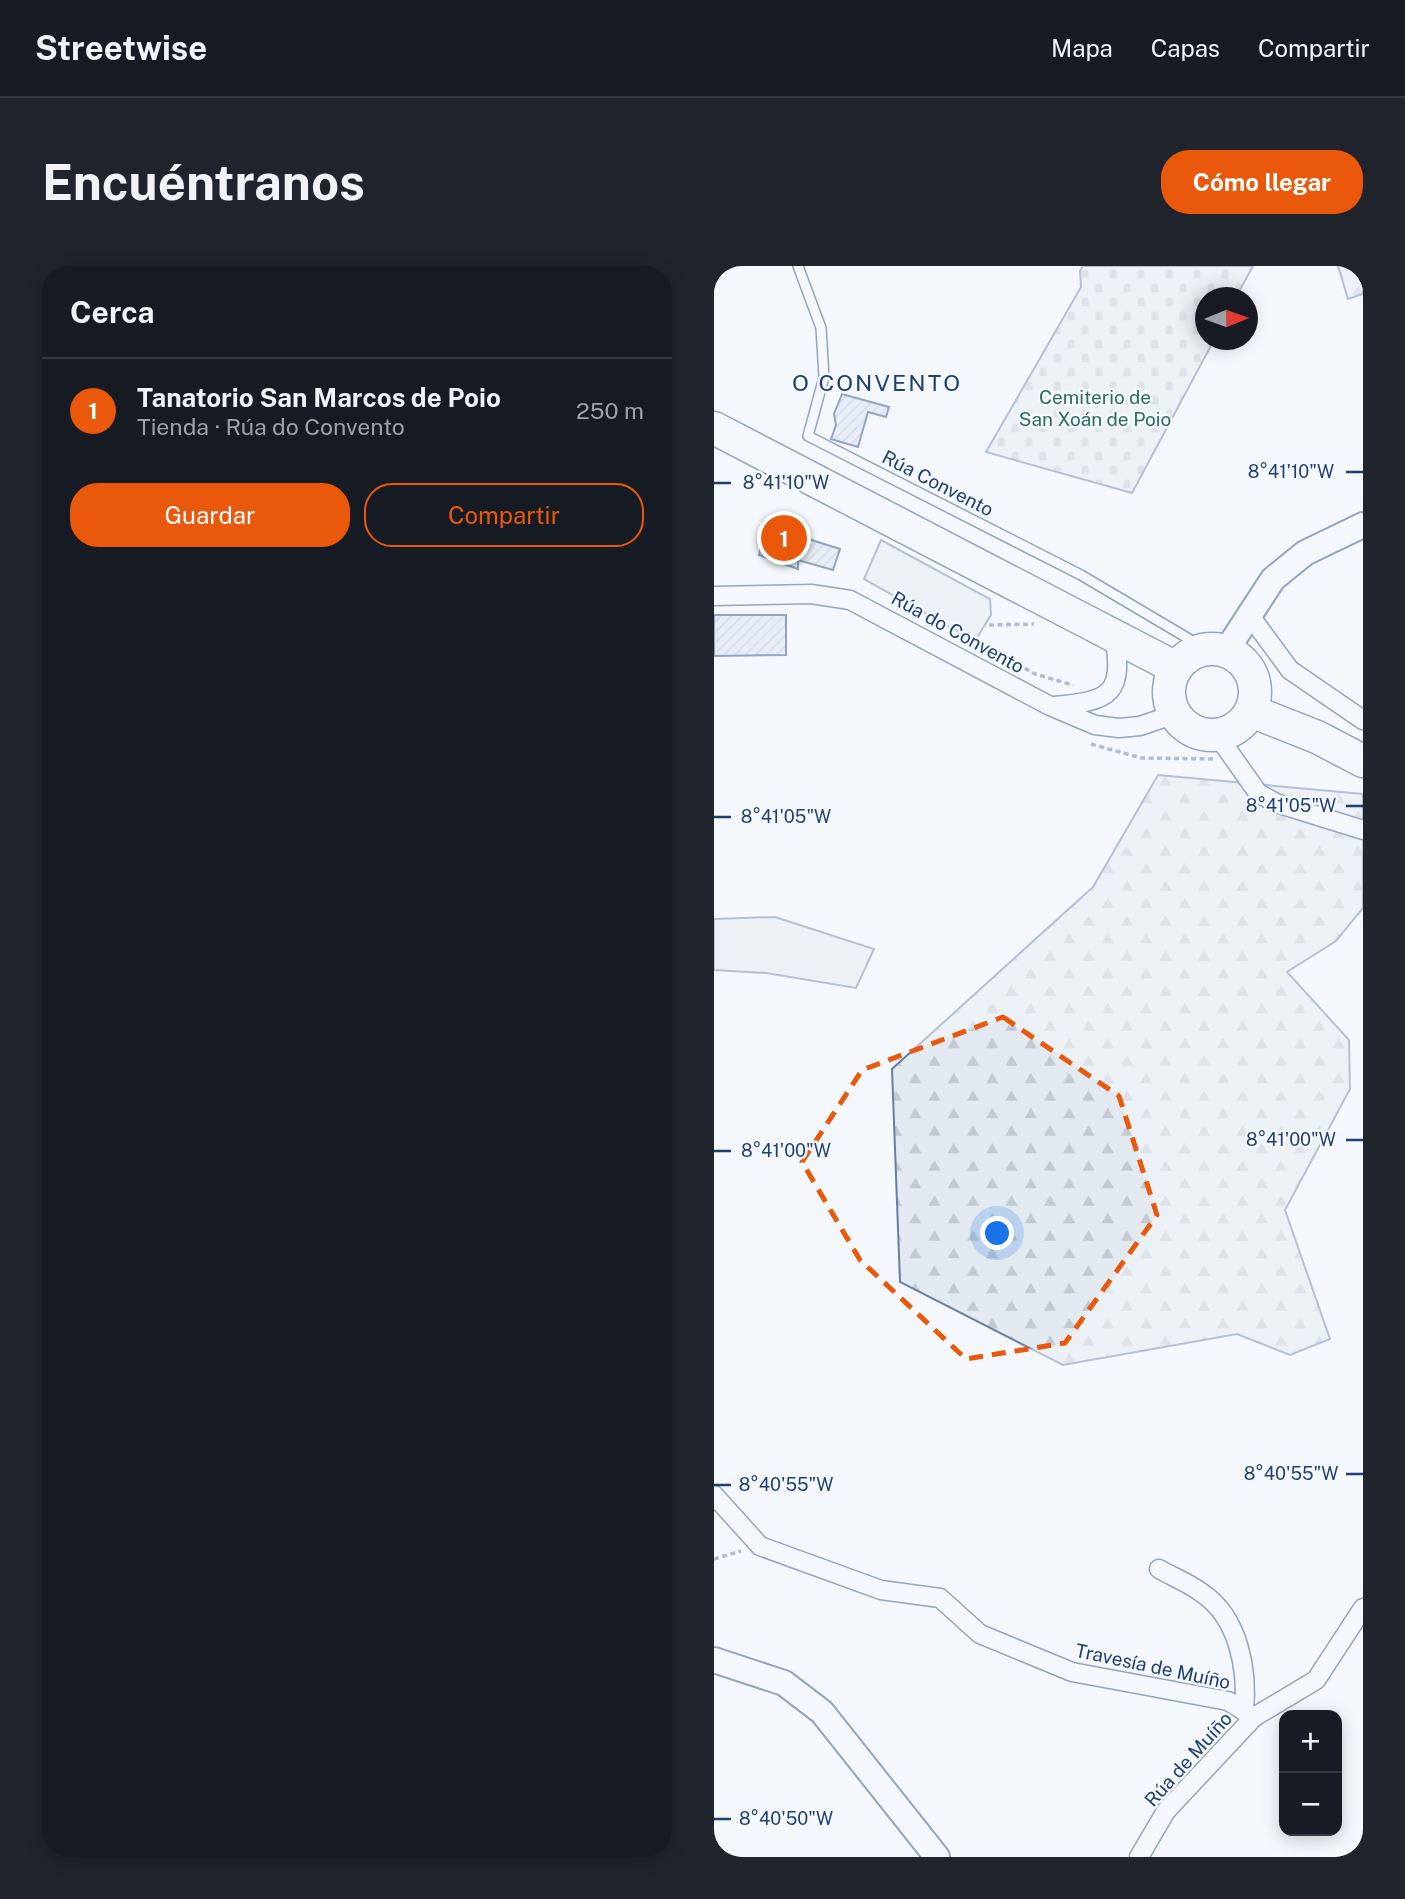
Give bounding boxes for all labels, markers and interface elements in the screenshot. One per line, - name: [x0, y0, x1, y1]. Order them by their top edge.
- text: Streetwise: [35, 29, 207, 67]
- text: Mapa: [1051, 34, 1113, 62]
- text: Capas: [1151, 34, 1220, 62]
- text: Compartir: [1258, 34, 1370, 62]
- button: Cómo llegar: [1161, 150, 1363, 214]
- text: Encuéntranos: [42, 153, 365, 211]
- north arrow: [1195, 287, 1258, 350]
- text: Cerca: [70, 294, 155, 330]
- district label: O CONVENTO: [792, 369, 962, 396]
- text: Tanatorio San Marcos de Poio: [137, 382, 501, 413]
- park label: Cemiterio de San Xoán de Poio: [1019, 386, 1171, 430]
- text: 1: [88, 397, 98, 424]
- text: 250 m: [576, 397, 644, 424]
- text: Tienda · Rúa do Convento: [137, 413, 405, 440]
- street label: Rúa Convento: [879, 446, 997, 520]
- text: 8°41'10"W: [1248, 461, 1334, 482]
- text: 8°41'10"W: [743, 472, 829, 493]
- button: Guardar: [70, 483, 350, 547]
- button: Compartir: [364, 483, 644, 547]
- pin: 1: [761, 512, 807, 564]
- street label: Rúa do Convento: [888, 586, 1028, 678]
- text: 8°41'05"W: [1246, 795, 1336, 816]
- text: 8°41'05"W: [741, 806, 831, 827]
- text: 8°41'00"W: [1246, 1129, 1336, 1150]
- text: 8°41'00"W: [741, 1140, 831, 1161]
- your location: [980, 1216, 1014, 1250]
- text: 8°40'55"W: [1244, 1463, 1338, 1484]
- text: 8°40'55"W: [739, 1474, 833, 1495]
- street label: Travesía de Muíño: [1073, 1639, 1233, 1693]
- street label: Rúa de Muíño: [1140, 1707, 1236, 1811]
- map controls: [1279, 1710, 1342, 1836]
- button: +: [1279, 1710, 1342, 1773]
- button: −: [1279, 1773, 1342, 1836]
- text: 8°40'50"W: [739, 1808, 833, 1829]

